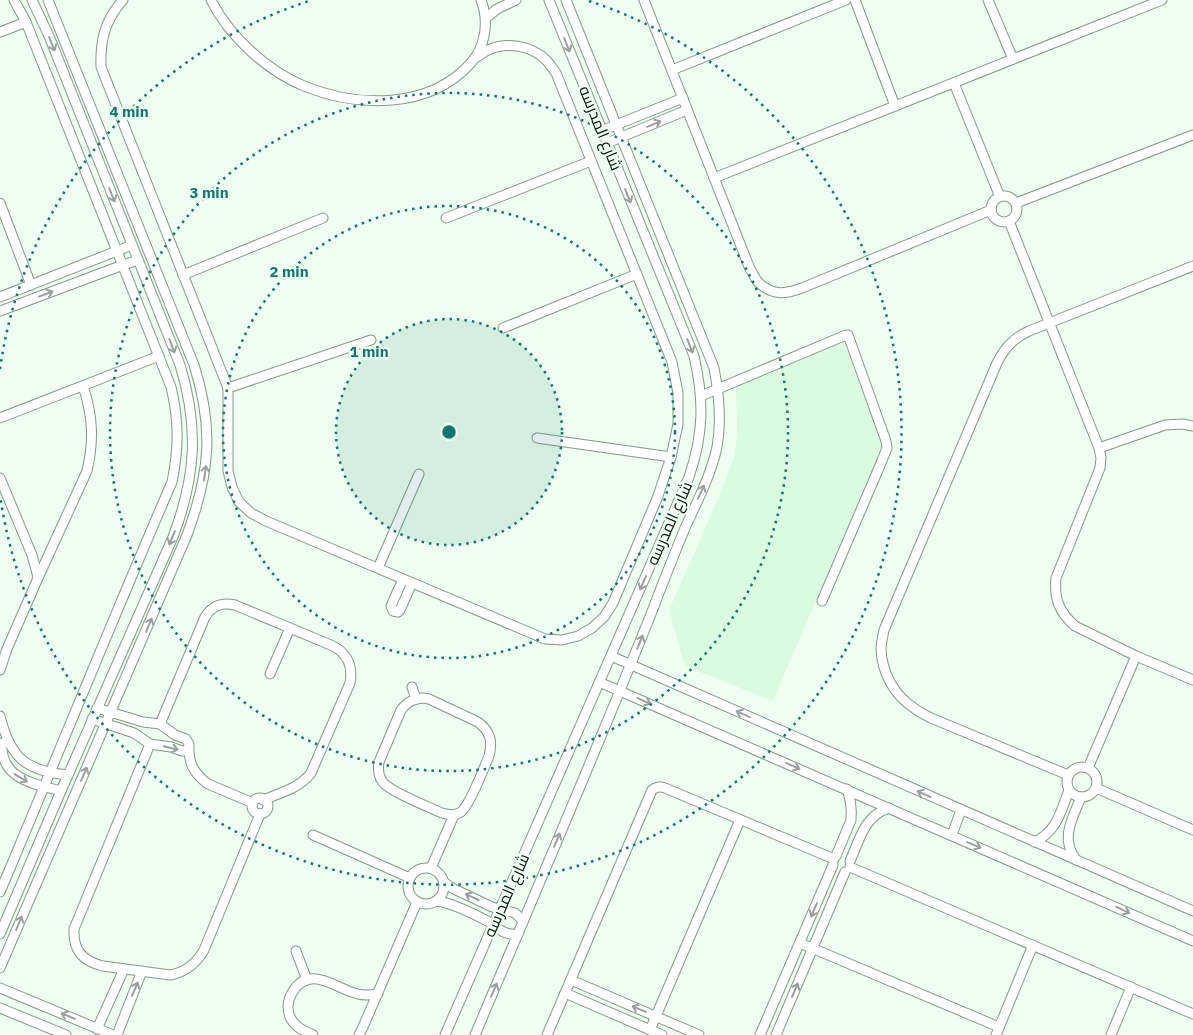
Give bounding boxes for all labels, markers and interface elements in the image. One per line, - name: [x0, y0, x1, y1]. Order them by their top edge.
- one-way arrow: [49, 37, 58, 52]
- one-way arrow: [563, 37, 572, 52]
- street label: شارع المدرسه: [573, 83, 627, 174]
- text: 4 min: [109, 102, 149, 121]
- one-way arrow: [646, 118, 661, 128]
- text: 3 min: [189, 183, 229, 202]
- one-way arrow: [108, 187, 118, 202]
- one-way arrow: [624, 188, 633, 203]
- text: 2 min: [269, 262, 309, 281]
- one-way arrow: [37, 289, 53, 298]
- one-way arrow: [685, 338, 695, 353]
- one-way arrow: [169, 339, 178, 354]
- text: 1 min: [349, 342, 389, 361]
- centre of rings: [440, 423, 458, 441]
- one-way arrow: [200, 465, 210, 481]
- street label: شارع المدرسه: [642, 478, 698, 569]
- one-way arrow: [697, 485, 707, 500]
- one-way arrow: [166, 530, 176, 545]
- one-way arrow: [637, 575, 647, 590]
- one-way arrow: [144, 618, 154, 633]
- one-way arrow: [635, 635, 645, 650]
- one-way arrow: [636, 696, 651, 706]
- one-way arrow: [736, 709, 751, 719]
- one-way arrow: [162, 744, 178, 753]
- one-way arrow: [785, 761, 800, 771]
- one-way arrow: [80, 767, 90, 782]
- one-way arrow: [13, 773, 27, 783]
- one-way arrow: [917, 788, 932, 798]
- one-way arrow: [553, 833, 563, 848]
- one-way arrow: [966, 840, 981, 850]
- street label: شارع المدرسه: [479, 850, 535, 941]
- one-way arrow: [465, 892, 480, 902]
- one-way arrow: [808, 902, 818, 917]
- one-way arrow: [1115, 905, 1130, 915]
- one-way arrow: [15, 916, 24, 931]
- one-way arrow: [130, 982, 140, 997]
- one-way arrow: [490, 983, 499, 998]
- one-way arrow: [791, 983, 800, 998]
- one-way arrow: [631, 1003, 646, 1012]
- one-way arrow: [61, 1011, 76, 1021]

